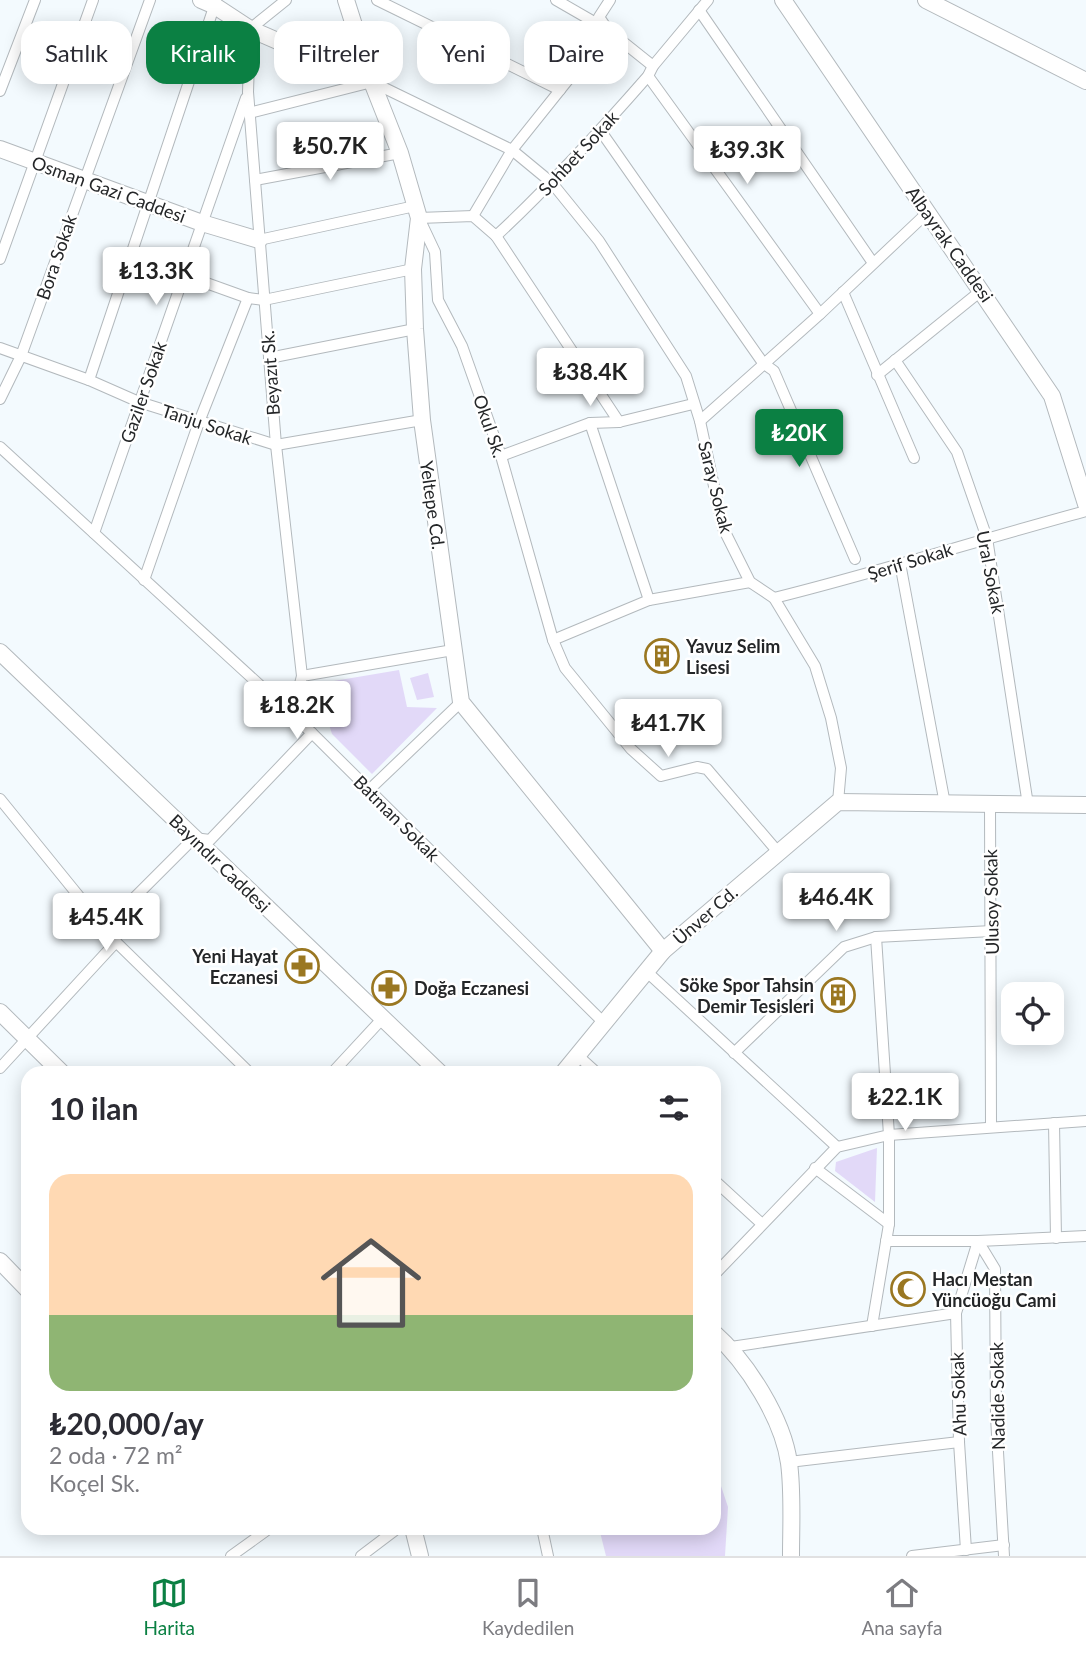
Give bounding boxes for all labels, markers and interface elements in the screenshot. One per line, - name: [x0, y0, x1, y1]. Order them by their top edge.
- chip: Satılık: [21, 21, 132, 84]
- chip: Kiralık: [146, 21, 260, 84]
- chip: Filtreler: [274, 21, 403, 84]
- chip: Yeni: [417, 21, 510, 84]
- chip: Daire: [524, 21, 628, 84]
- street label: Sohbet Sokak: [533, 105, 623, 200]
- pin: ₺50.7K: [273, 122, 387, 182]
- pin: ₺39.3K: [690, 127, 804, 186]
- text: ₺50.7K: [293, 131, 367, 159]
- text: ₺39.3K: [710, 135, 784, 163]
- street label: Osman Gazi Caddesi: [29, 151, 189, 227]
- street label: Albayrak Caddesi: [902, 182, 998, 306]
- street label: Bora Sokak: [31, 211, 81, 303]
- pin: ₺13.3K: [99, 247, 213, 307]
- text: ₺13.3K: [119, 256, 193, 284]
- street label: Beyazıt Sk.: [256, 330, 284, 416]
- street label: Gaziler Sokak: [115, 337, 171, 446]
- pin: ₺38.4K: [533, 348, 647, 408]
- text: ₺38.4K: [553, 357, 627, 385]
- street label: Okul Sk.: [469, 392, 511, 460]
- street label: Tanju Sokak: [159, 399, 256, 449]
- pin: ₺20K: [758, 410, 840, 469]
- text: ₺20K: [771, 418, 827, 446]
- street label: Saray Sokak: [694, 439, 738, 536]
- street label: Yeltepe Cd.: [416, 459, 450, 551]
- street label: Ural Sokak: [972, 529, 1010, 616]
- street label: Şerif Sokak: [865, 537, 956, 584]
- place label: Yavuz Selim Lisesi: [685, 635, 780, 678]
- building icon: Yavuz Selim Lisesi: [643, 637, 681, 675]
- pin: ₺18.2K: [240, 682, 354, 741]
- text: ₺18.2K: [260, 690, 334, 718]
- pin: ₺41.7K: [611, 700, 725, 759]
- text: ₺41.7K: [631, 708, 705, 736]
- street label: Batman Sokak: [350, 771, 445, 866]
- street label: Bayındır Caddesi: [165, 809, 275, 917]
- street label: Ulusoy Sokak: [979, 848, 1003, 955]
- pin: ₺46.4K: [779, 874, 893, 933]
- street label: Ünver Cd.: [668, 881, 742, 949]
- text: ₺46.4K: [799, 882, 873, 910]
- pin: ₺45.4K: [49, 894, 163, 953]
- text: ₺45.4K: [69, 902, 143, 930]
- place label: Yeni Hayat Eczanesi: [191, 945, 278, 988]
- pharmacy icon: Yeni Hayat Eczanesi: [283, 947, 321, 985]
- pharmacy icon: Doğa Eczanesi: [370, 969, 408, 1007]
- place label: Söke Spor Tahsin Demir Tesisleri: [680, 974, 814, 1017]
- building icon: Söke Spor Tahsin Demir Tesisleri: [819, 976, 857, 1014]
- place label: Doğa Eczanesi: [414, 977, 529, 999]
- map controls: [1001, 982, 1064, 1045]
- button: locate: [1001, 982, 1064, 1045]
- pin: ₺22.1K: [848, 1074, 962, 1133]
- text: ₺22.1K: [868, 1082, 942, 1110]
- icon: filters: [655, 1089, 693, 1127]
- text: 10 ilan: [49, 1090, 138, 1126]
- icon: home: [308, 1220, 434, 1346]
- place label: Hacı Mestan Yüncüoğu Cami: [931, 1268, 1056, 1311]
- mosque icon: Hacı Mestan Yüncüoğu Cami: [889, 1270, 927, 1308]
- street label: Nadide Sokak: [985, 1341, 1009, 1450]
- street label: Ahu Sokak: [946, 1351, 970, 1436]
- text: ₺20,000/ay: [49, 1405, 204, 1441]
- text: 2 oda · 72 m²: [49, 1441, 183, 1469]
- text: Koçel Sk.: [49, 1469, 140, 1497]
- tab: Harita: [144, 1574, 195, 1639]
- tab: Kaydedilen: [482, 1574, 574, 1639]
- tab: Ana sayfa: [861, 1574, 942, 1639]

